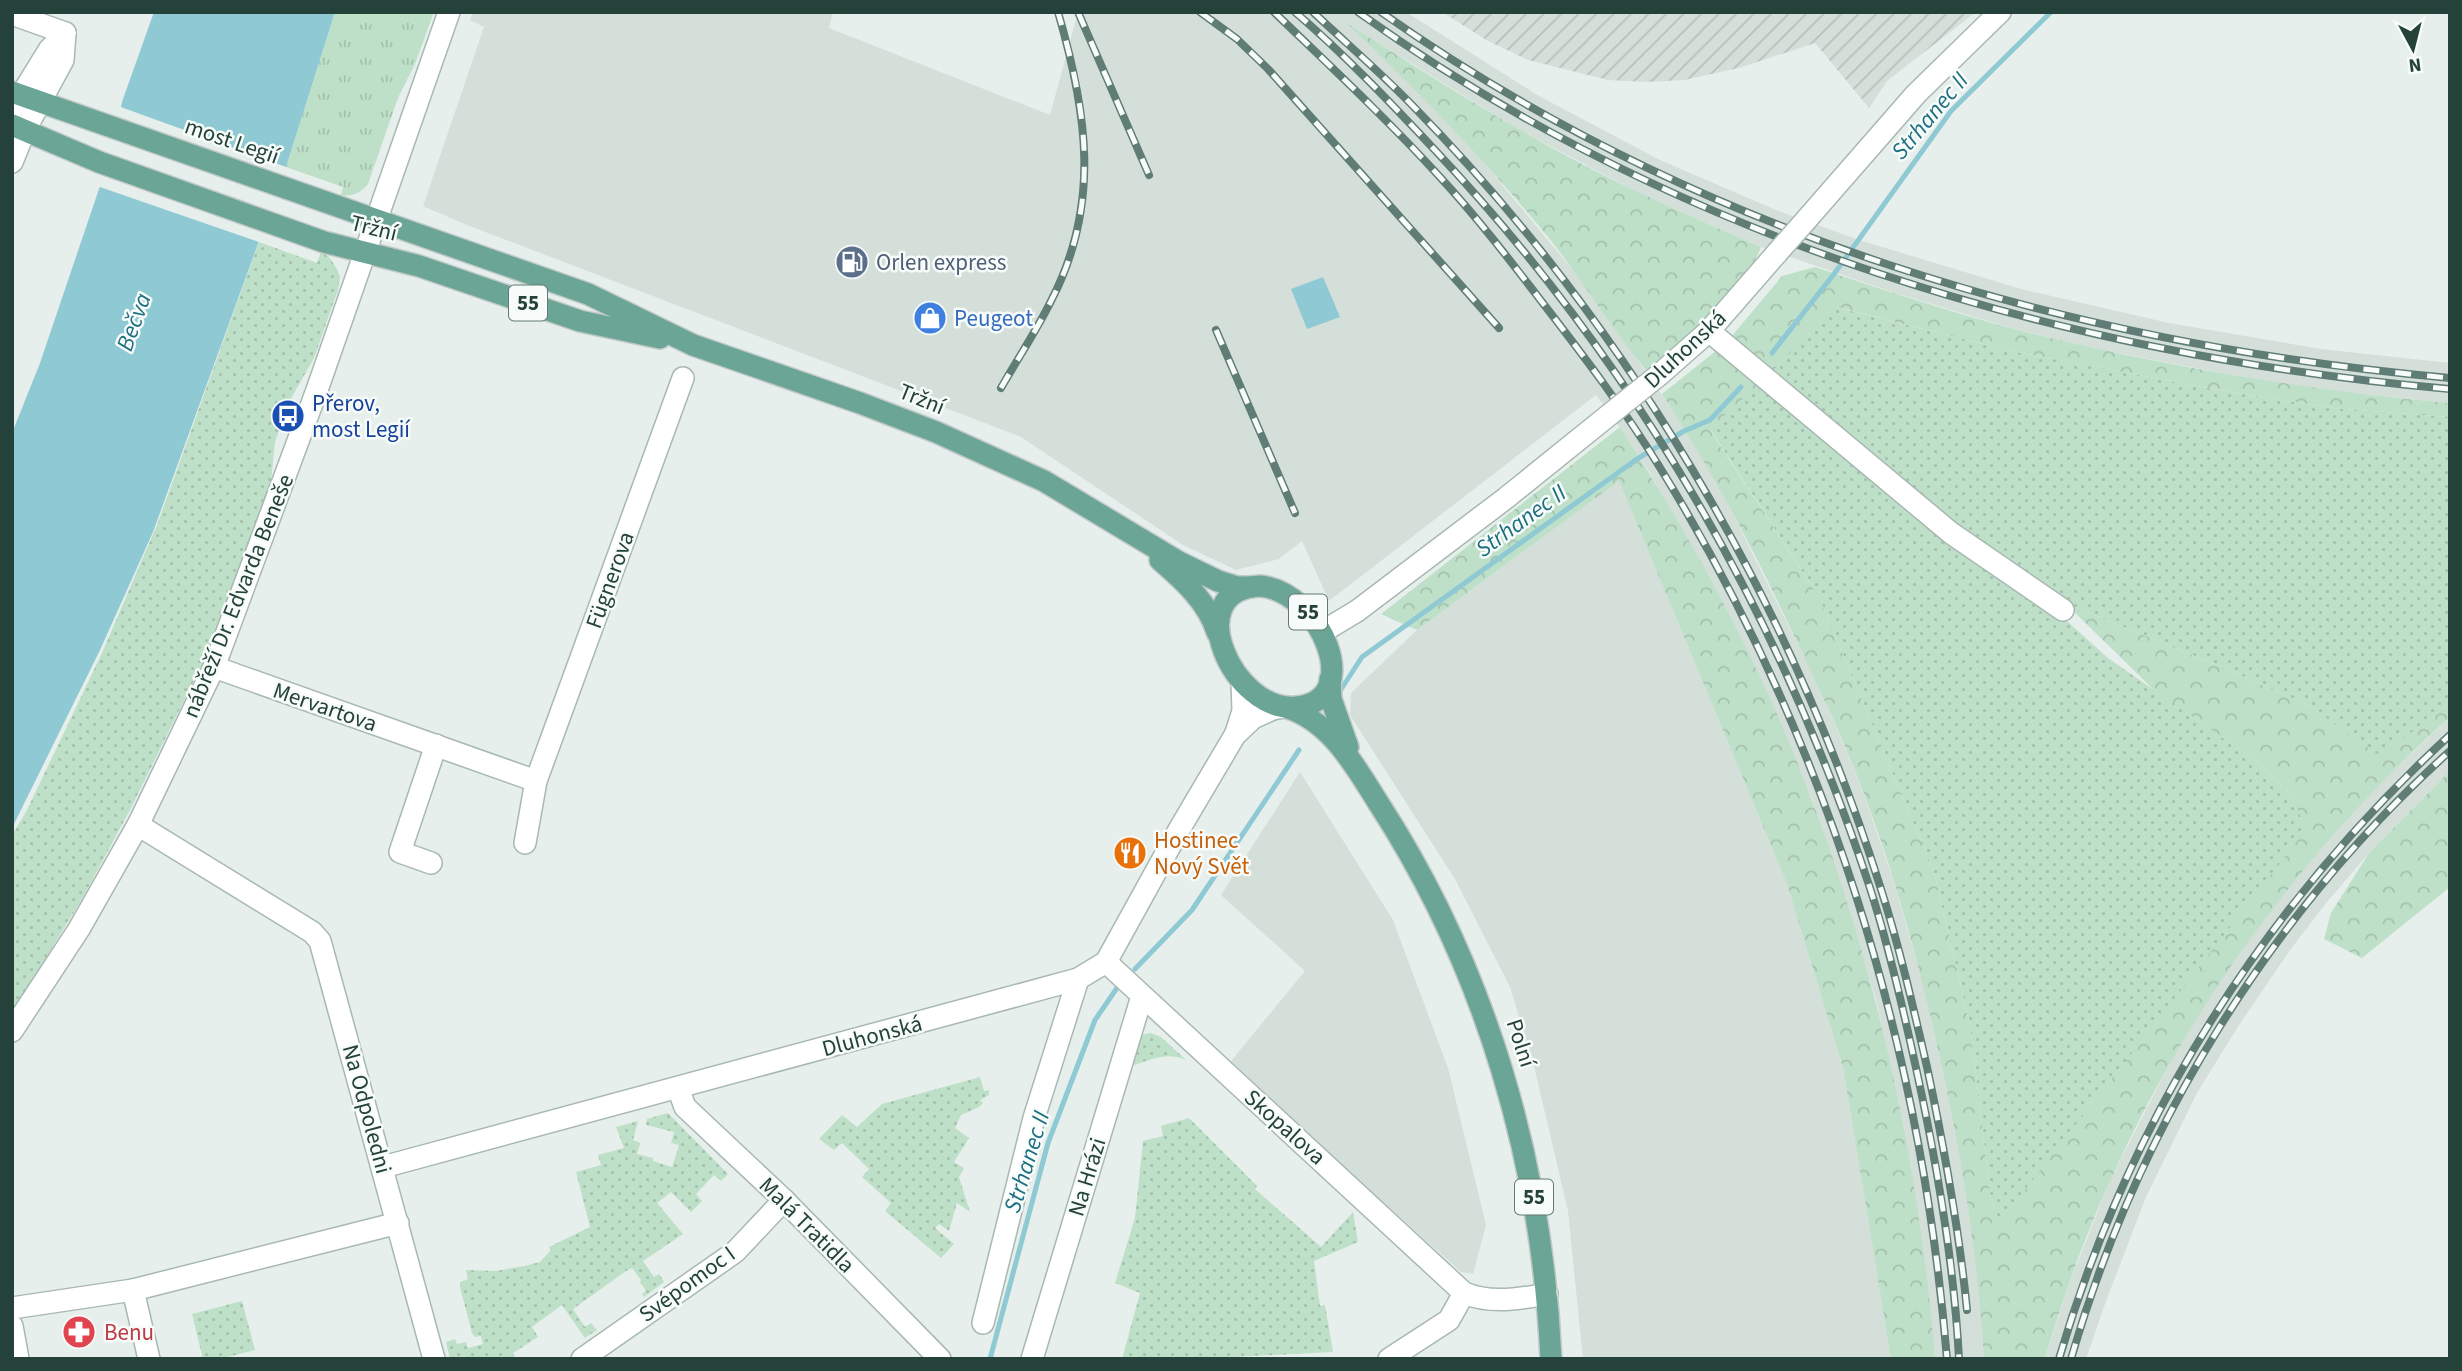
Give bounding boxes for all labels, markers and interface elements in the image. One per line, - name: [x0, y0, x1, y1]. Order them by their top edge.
- north arrow: [2378, 14, 2448, 84]
- text: N: [2407, 50, 2423, 79]
- water label: Strhanec II: [1883, 65, 1977, 167]
- street label: most Legií: [180, 109, 285, 173]
- street label: Tržní: [347, 206, 402, 250]
- fuel station icon: Orlen express: [833, 243, 871, 281]
- place label: Orlen express: [876, 246, 1006, 279]
- road number: 55: [509, 286, 547, 320]
- water label: Bečva: [107, 288, 161, 356]
- shop icon: Peugeot: [911, 299, 949, 337]
- place label: Peugeot: [954, 302, 1033, 335]
- street label: Dluhonská: [1636, 302, 1734, 396]
- street label: Tržní: [894, 375, 951, 424]
- place label: Přerov, most Legií: [312, 387, 411, 446]
- bus stop icon: Přerov, most Legií: [269, 397, 307, 435]
- street label: nábřeží Dr. Edvarda Beneše: [174, 469, 302, 723]
- water label: Strhanec II: [1468, 476, 1574, 566]
- street label: Fügnerova: [577, 527, 643, 633]
- road number: 55: [1289, 594, 1327, 630]
- street label: Mervartova: [268, 674, 382, 740]
- place label: Hostinec Nový Svět: [1154, 824, 1249, 883]
- restaurant icon: Hostinec Nový Svět: [1111, 834, 1149, 872]
- street label: Dluhonská: [818, 1007, 926, 1065]
- street label: Polní: [1498, 1015, 1545, 1073]
- street label: Na Odpoledni: [334, 1041, 400, 1177]
- street label: Skopalova: [1237, 1081, 1333, 1173]
- water label: Strhanec II: [995, 1107, 1059, 1217]
- street label: Na Hrázi: [1059, 1134, 1115, 1220]
- street label: Malá Tratidla: [751, 1169, 863, 1281]
- road number: 55: [1515, 1180, 1553, 1214]
- street label: Svépomoc I: [632, 1238, 742, 1330]
- pharmacy icon: Benu: [60, 1313, 98, 1351]
- place label: Benu: [104, 1316, 154, 1349]

